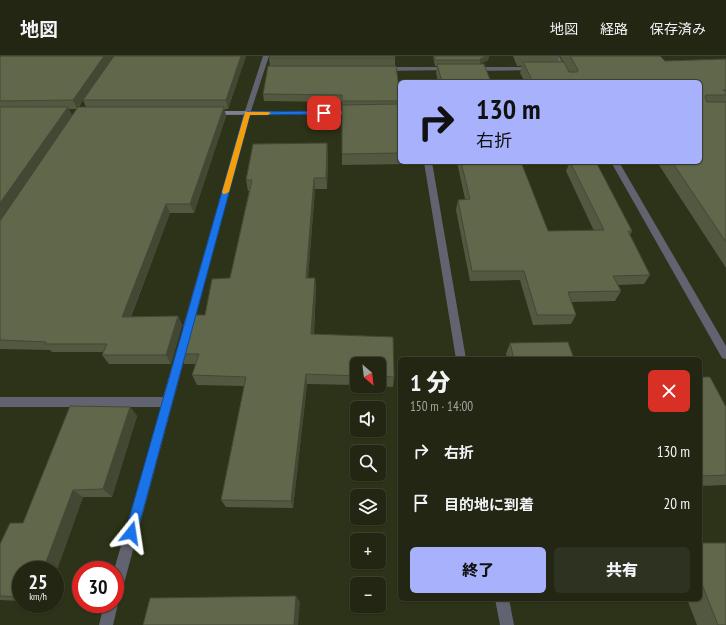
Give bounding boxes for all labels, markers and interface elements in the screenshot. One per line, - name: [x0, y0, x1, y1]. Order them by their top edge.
- text: 地図: [20, 17, 58, 41]
- text: 地図: [550, 20, 578, 38]
- text: 経路: [600, 20, 628, 38]
- text: 保存済み: [650, 20, 706, 38]
- text: 130 m: [476, 90, 540, 127]
- pin: [307, 96, 341, 130]
- icon: right: [410, 96, 462, 148]
- icon: arrive: [313, 102, 335, 124]
- text: 右折: [476, 129, 512, 152]
- north arrow: [350, 357, 386, 393]
- map controls: [350, 357, 386, 613]
- text: 1 分: [410, 367, 450, 398]
- button: close: [648, 370, 690, 412]
- text: 150 m · 14:00: [410, 398, 473, 415]
- button: sound: [350, 401, 386, 437]
- icon: right: [410, 440, 432, 462]
- text: 130 m: [657, 442, 690, 461]
- text: 右折: [444, 443, 474, 462]
- button: search: [350, 445, 386, 481]
- button: layers: [350, 489, 386, 525]
- icon: arrive: [410, 492, 432, 514]
- text: 20 m: [664, 494, 690, 513]
- text: 目的地に到着: [444, 495, 534, 514]
- position arrow: [110, 512, 152, 554]
- button: +: [350, 533, 386, 569]
- button: 終了: [410, 547, 546, 593]
- button: 共有: [554, 547, 690, 593]
- speed limit sign: 30: [72, 561, 124, 613]
- text: 25: [28, 569, 48, 595]
- button: −: [350, 577, 386, 613]
- text: km/h: [29, 590, 47, 603]

